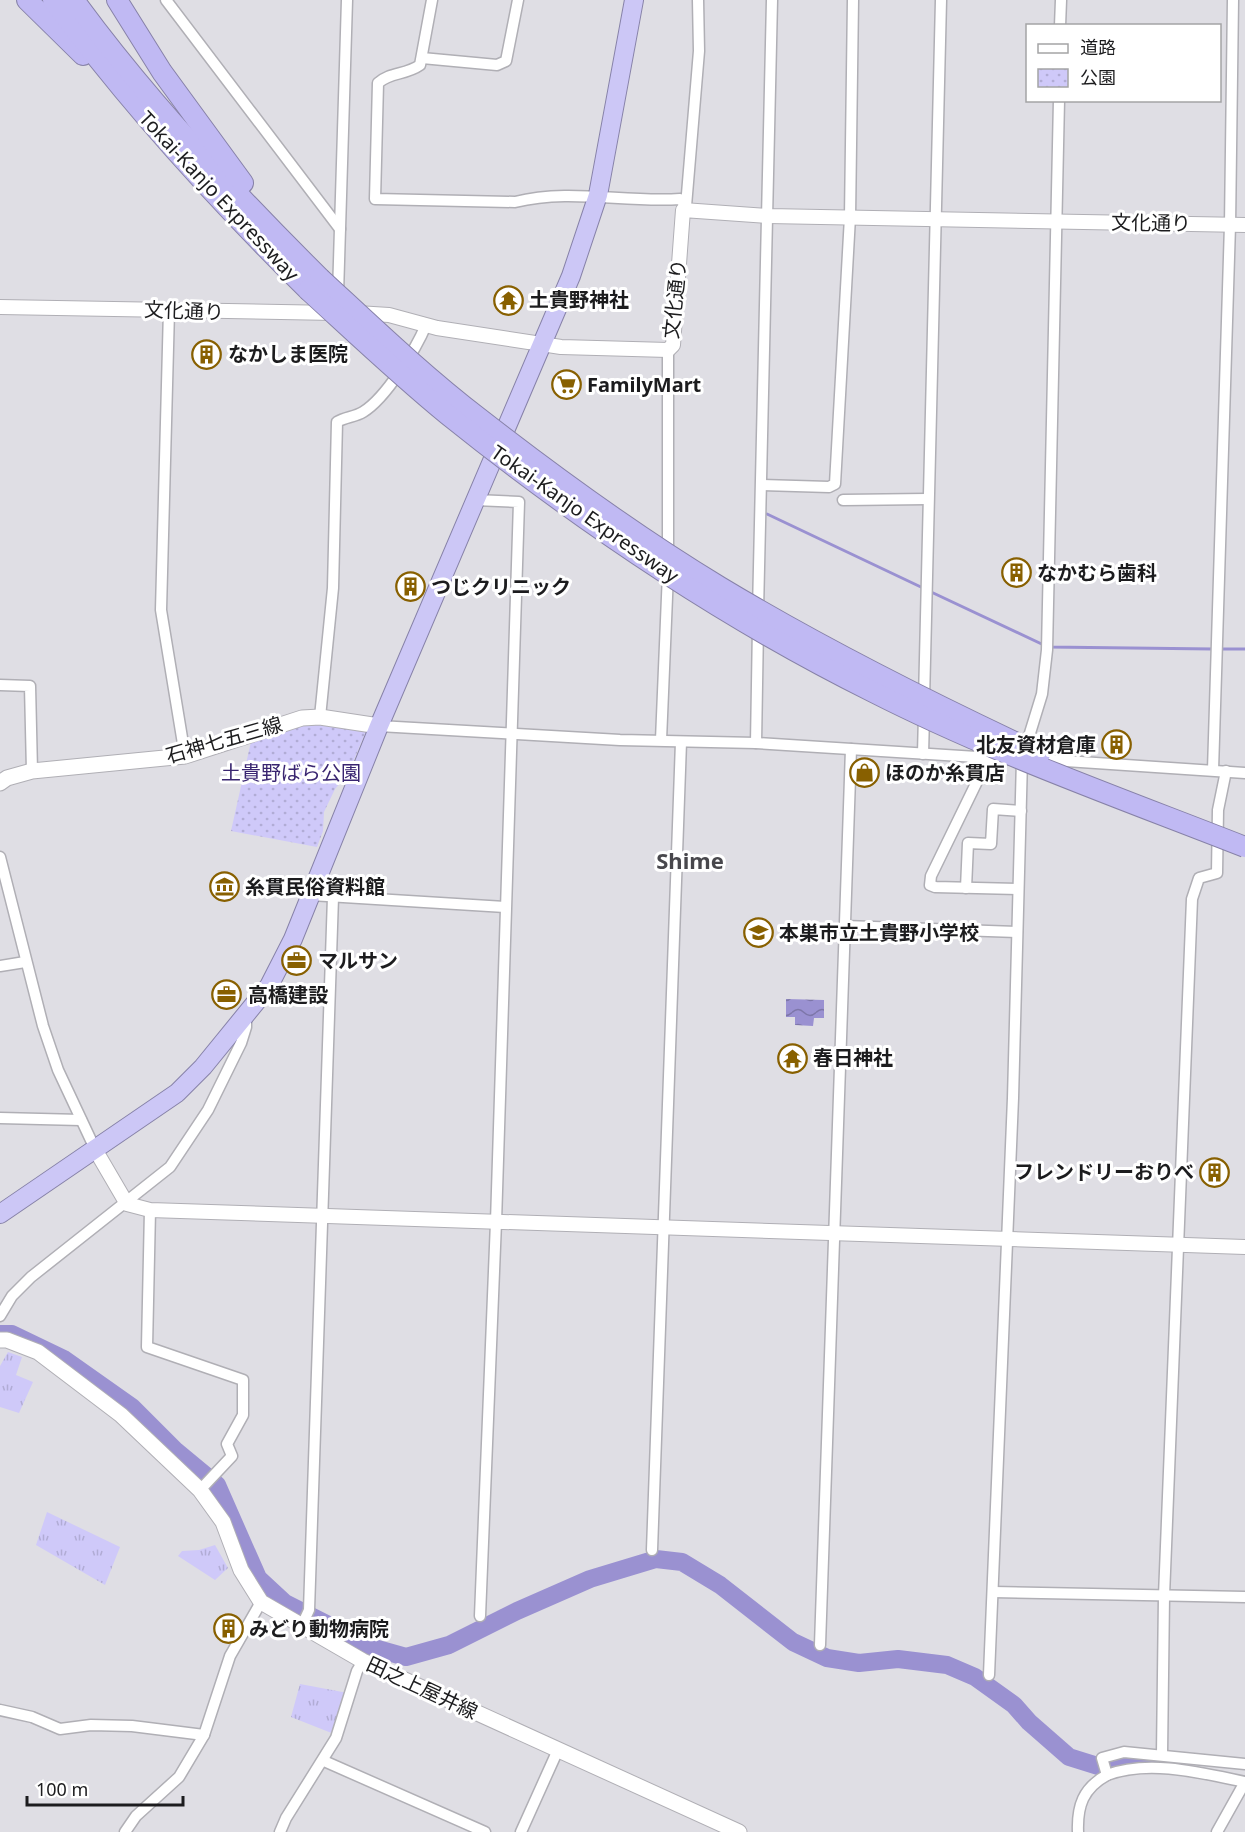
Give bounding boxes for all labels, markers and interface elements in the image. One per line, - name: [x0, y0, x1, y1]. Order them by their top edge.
- legend: [1026, 24, 1221, 102]
- text: 道路: [1080, 35, 1116, 59]
- text: 公園: [1080, 65, 1116, 89]
- street label: Tokai-Kanjo Expressway: [133, 105, 306, 287]
- street label: 文化通り: [1111, 208, 1191, 237]
- street label: 文化通り: [657, 258, 692, 340]
- temple icon: 土貴野神社: [492, 284, 524, 316]
- place label: 土貴野神社: [529, 286, 629, 313]
- street label: 文化通り: [144, 296, 224, 325]
- building icon: なかしま医院: [191, 338, 223, 370]
- place label: なかしま医院: [228, 340, 348, 367]
- supermarket icon: FamilyMart: [550, 369, 582, 401]
- place label: FamilyMart: [587, 371, 702, 398]
- street label: Tokai-Kanjo Expressway: [486, 439, 685, 589]
- building icon: なかむら歯科: [1000, 557, 1032, 589]
- place label: なかむら歯科: [1037, 559, 1157, 586]
- building icon: つじクリニック: [394, 571, 426, 603]
- place label: つじクリニック: [431, 573, 571, 600]
- street label: 石神七五三線: [162, 710, 285, 769]
- building icon: 北友資材倉庫: [1101, 729, 1133, 761]
- place label: 北友資材倉庫: [976, 731, 1096, 758]
- shop icon: ほのか糸貫店: [848, 757, 880, 789]
- park label: 土貴野ばら公園: [221, 759, 361, 786]
- place label: ほのか糸貫店: [885, 759, 1005, 786]
- district label: Shime: [656, 845, 724, 875]
- museum icon: 糸貫民俗資料館: [208, 871, 240, 903]
- place label: 糸貫民俗資料館: [245, 873, 385, 900]
- school or university icon: 本巣市立土貴野小学校: [742, 917, 774, 949]
- place label: 本巣市立土貴野小学校: [779, 919, 979, 946]
- office icon: マルサン: [281, 945, 313, 977]
- place label: マルサン: [318, 947, 398, 974]
- office icon: 高橋建設: [211, 979, 243, 1011]
- place label: 高橋建設: [248, 981, 328, 1008]
- temple icon: 春日神社: [776, 1042, 808, 1074]
- place label: 春日神社: [813, 1044, 893, 1071]
- building icon: フレンドリーおりべ: [1199, 1156, 1231, 1188]
- place label: フレンドリーおりべ: [1014, 1158, 1194, 1185]
- building icon: みどり動物病院: [212, 1613, 244, 1645]
- place label: みどり動物病院: [249, 1615, 389, 1642]
- street label: 田之上屋井線: [362, 1650, 482, 1725]
- scale bar: [27, 1769, 183, 1807]
- text: 100 m: [36, 1777, 88, 1801]

